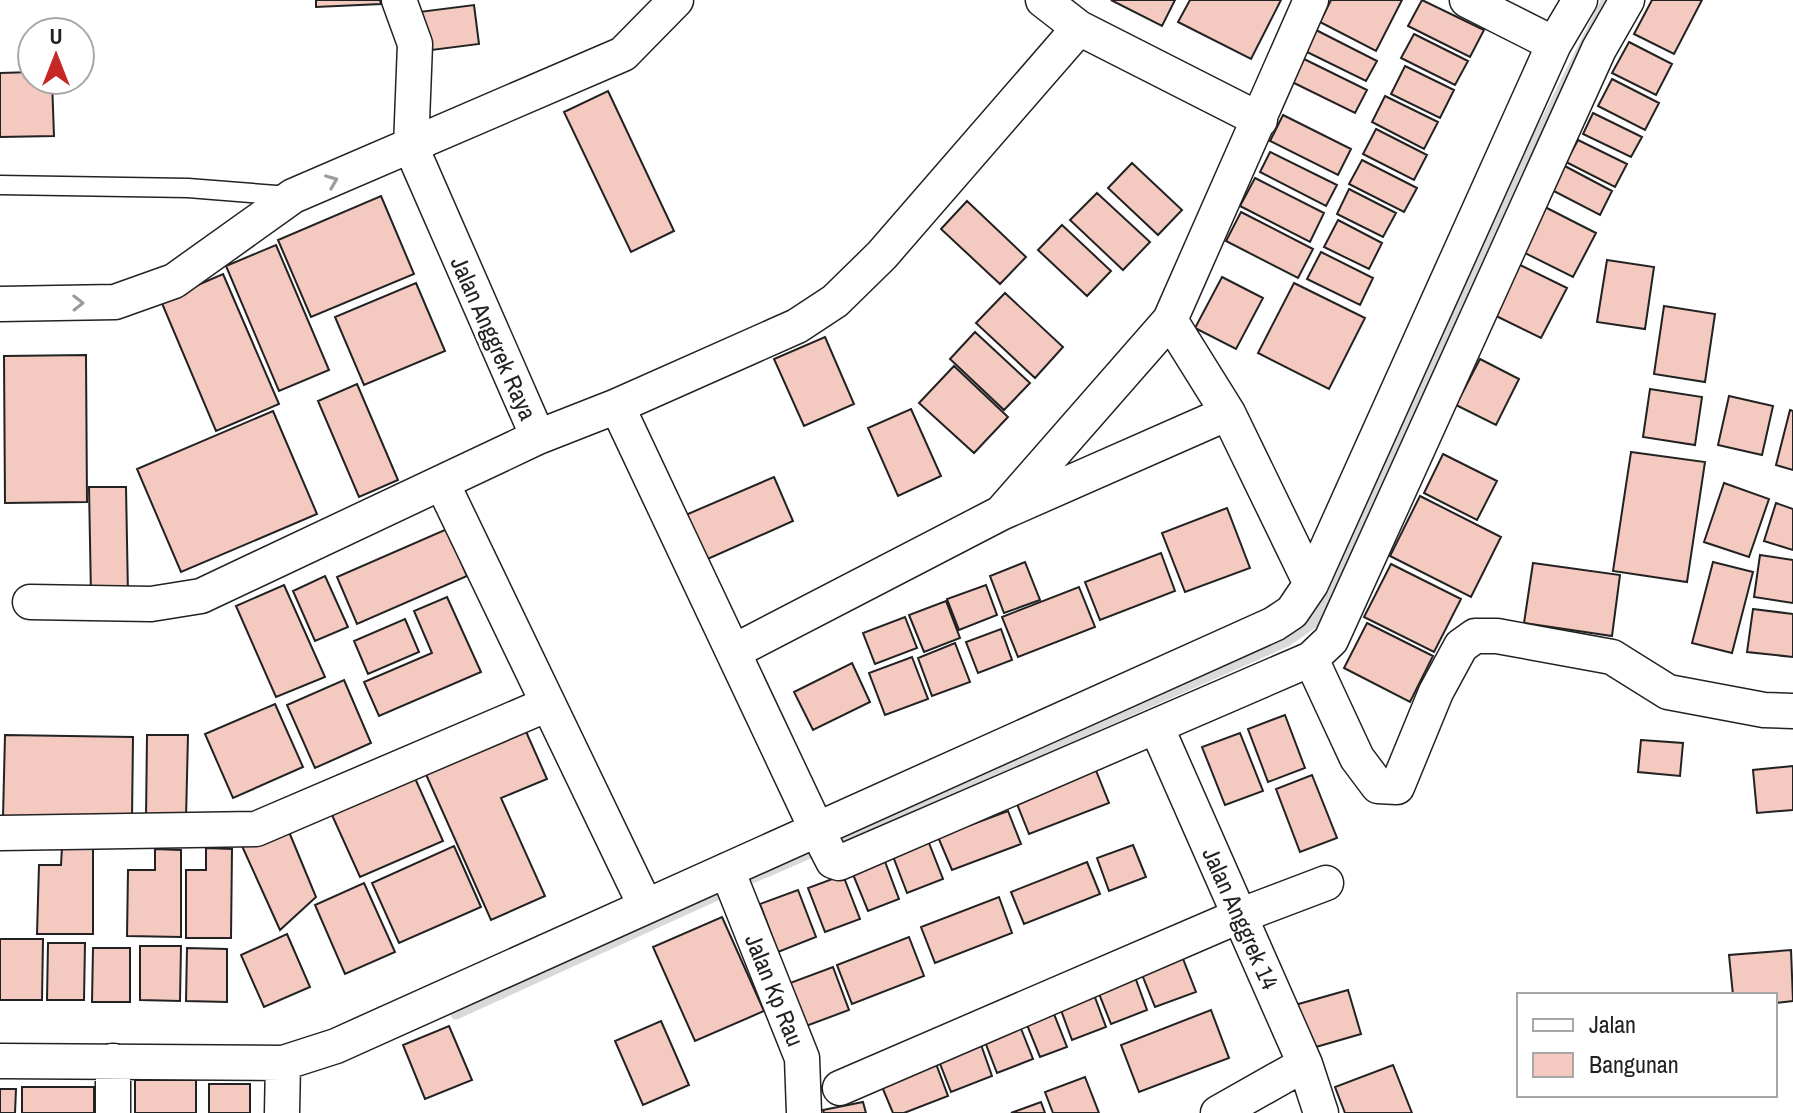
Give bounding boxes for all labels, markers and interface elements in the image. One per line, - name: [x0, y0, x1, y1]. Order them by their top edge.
- north arrow: [16, 16, 96, 96]
- text: U: [49, 21, 63, 51]
- one-way arrow: [324, 174, 338, 191]
- street label: Jalan Anggrek Raya: [444, 251, 544, 425]
- one-way arrow: [72, 294, 85, 311]
- street label: Jalan Anggrek 14: [1195, 842, 1287, 994]
- street label: Jalan Kp Rau: [738, 929, 812, 1051]
- legend: [1517, 993, 1777, 1097]
- text: Jalan: [1589, 1008, 1636, 1040]
- text: Bangunan: [1589, 1048, 1679, 1080]

